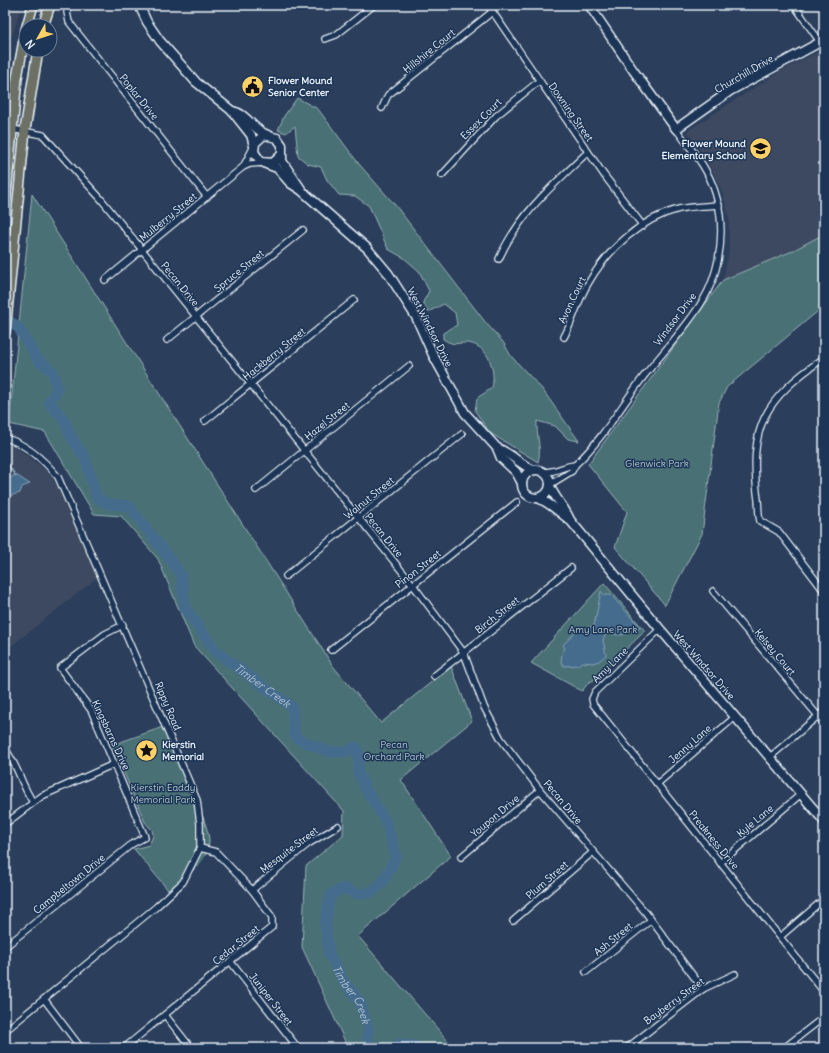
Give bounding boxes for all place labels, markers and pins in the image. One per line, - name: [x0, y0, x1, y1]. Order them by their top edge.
- public building icon: Flower Mound Senior Center: [240, 73, 266, 99]
- place label: Flower Mound Senior Center: [268, 74, 333, 99]
- school or university icon: Flower Mound Elementary School: [748, 136, 774, 162]
- place label: Flower Mound Elementary School: [662, 137, 746, 162]
- place icon: Kierstin Memorial: [133, 737, 159, 763]
- place label: Kierstin Memorial: [162, 738, 204, 763]

